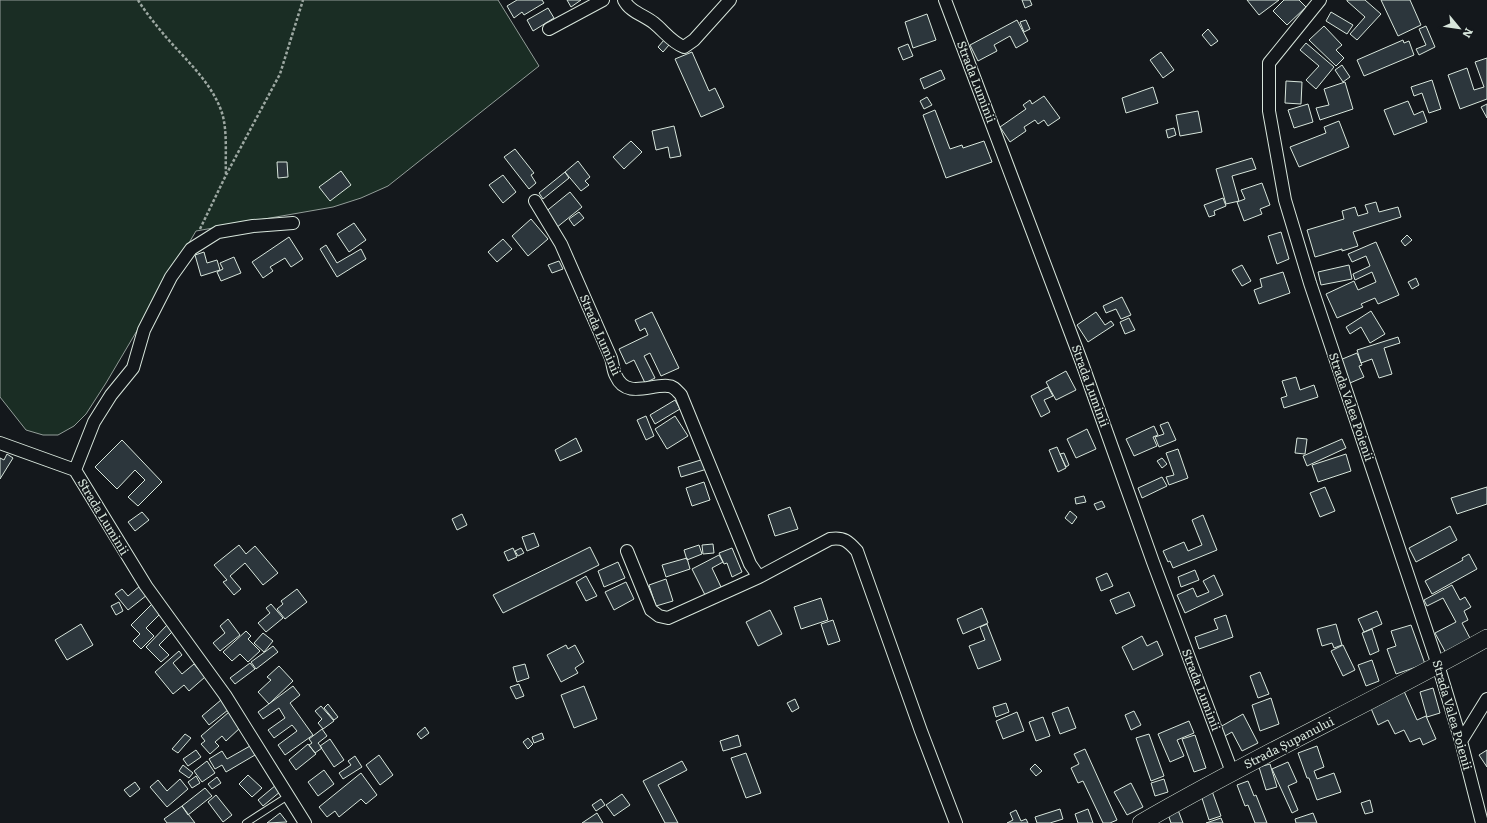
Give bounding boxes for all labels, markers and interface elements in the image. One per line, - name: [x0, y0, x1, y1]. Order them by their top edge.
- north arrow: [1439, 8, 1479, 48]
- text: N: [1459, 25, 1478, 41]
- street label: Strada Luminii: [953, 38, 1001, 125]
- street label: Strada Luminii: [576, 291, 626, 378]
- street label: Strada Luminii: [1068, 342, 1114, 429]
- street label: Strada Valea Poienii: [1325, 350, 1379, 463]
- street label: Strada Luminii: [74, 475, 134, 558]
- street label: Strada Luminii: [1178, 646, 1226, 733]
- street label: Strada Valea Poienii: [1429, 658, 1477, 772]
- street label: Strada Șupanului: [1240, 712, 1337, 773]

